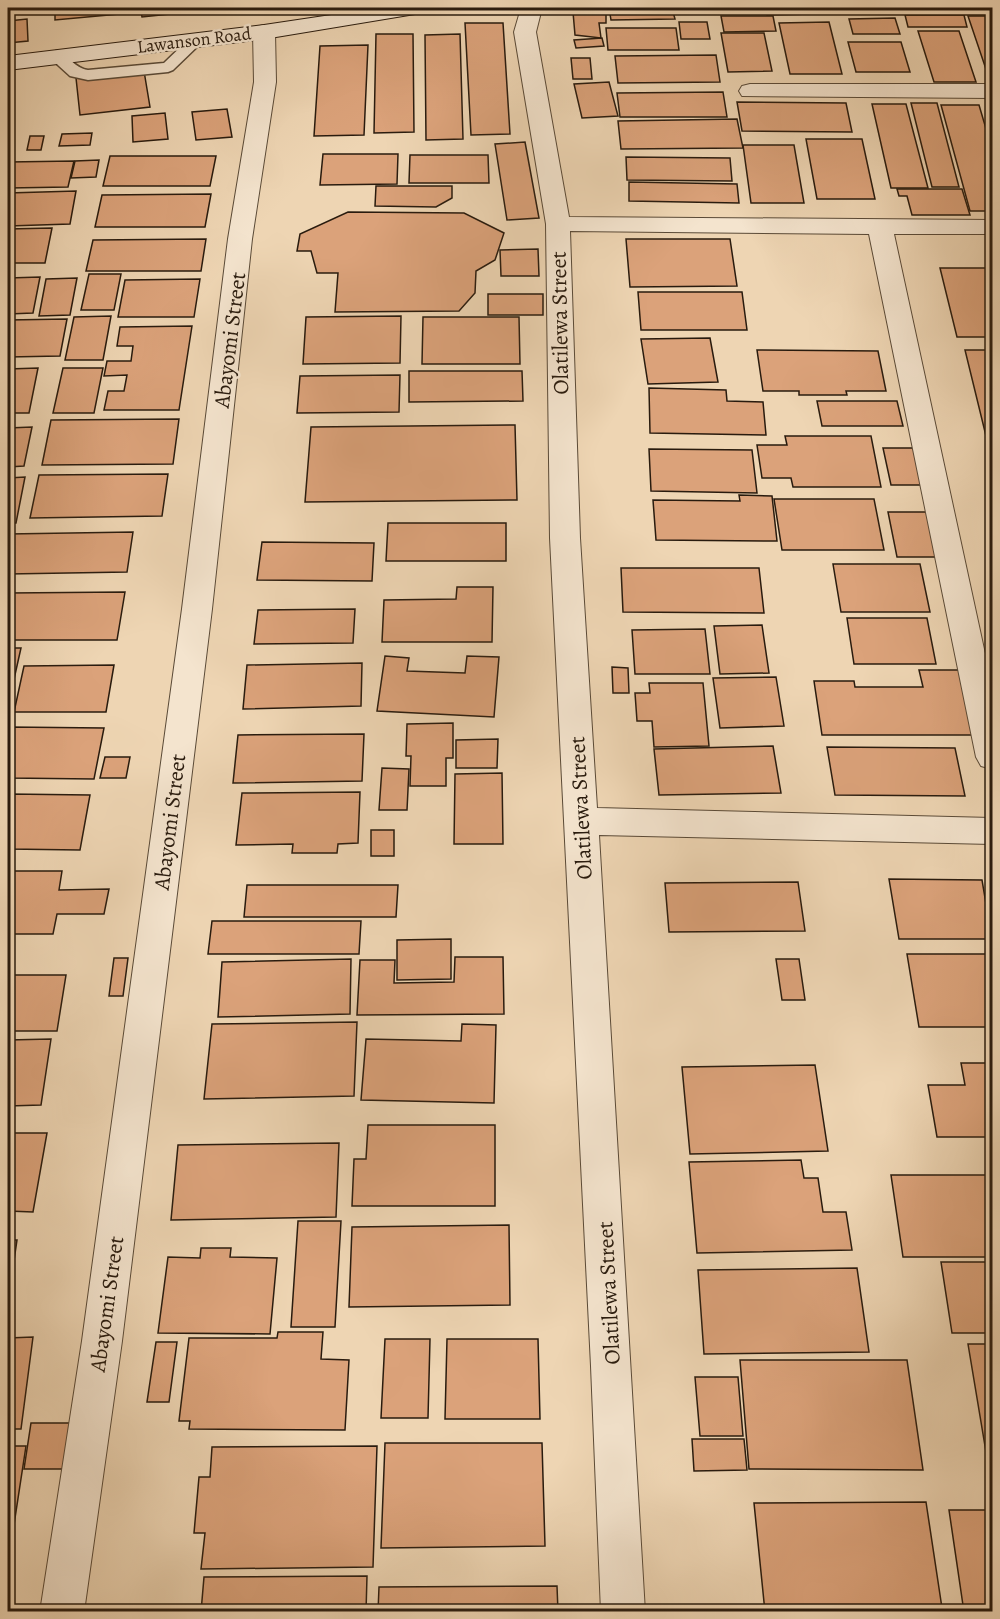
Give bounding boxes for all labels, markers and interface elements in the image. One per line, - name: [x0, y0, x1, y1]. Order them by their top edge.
- street label: Lawanson Road: [135, 21, 253, 59]
- street label: Olatilewa Street: [544, 251, 576, 395]
- street label: Abayomi Street: [207, 270, 253, 411]
- street label: Olatilewa Street: [562, 736, 600, 880]
- street label: Abayomi Street: [147, 752, 193, 893]
- street label: Olatilewa Street: [590, 1221, 628, 1365]
- street label: Abayomi Street: [82, 1234, 131, 1375]

